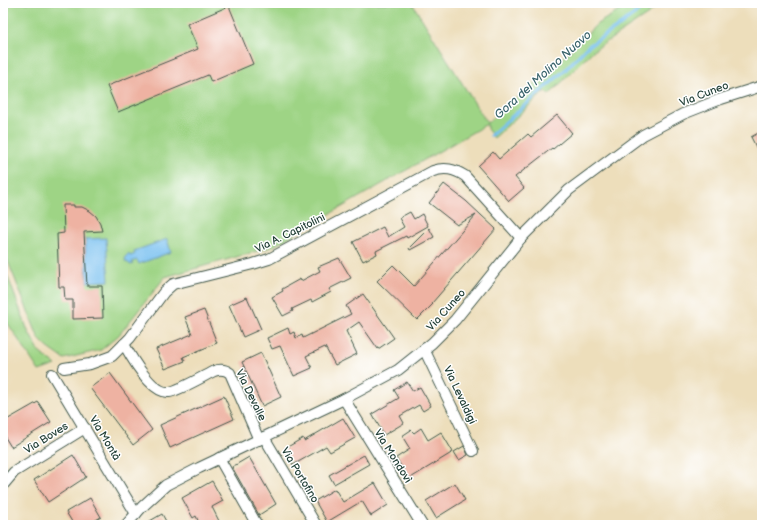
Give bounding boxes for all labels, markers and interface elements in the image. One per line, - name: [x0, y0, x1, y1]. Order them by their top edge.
- water label: Gora del Molino Nuovo: [491, 28, 595, 122]
- street label: Via Cuneo: [678, 79, 730, 109]
- street label: Via A. Capitolini: [253, 210, 327, 256]
- street label: Via Cuneo: [424, 287, 468, 333]
- street label: Via Levaldigi: [441, 364, 479, 426]
- street label: Via Devalle: [233, 367, 269, 423]
- street label: Via Montà: [87, 413, 123, 463]
- street label: Via Boves: [22, 419, 71, 457]
- street label: Via Mondovì: [371, 427, 415, 486]
- street label: Via Portofino: [278, 445, 322, 505]

